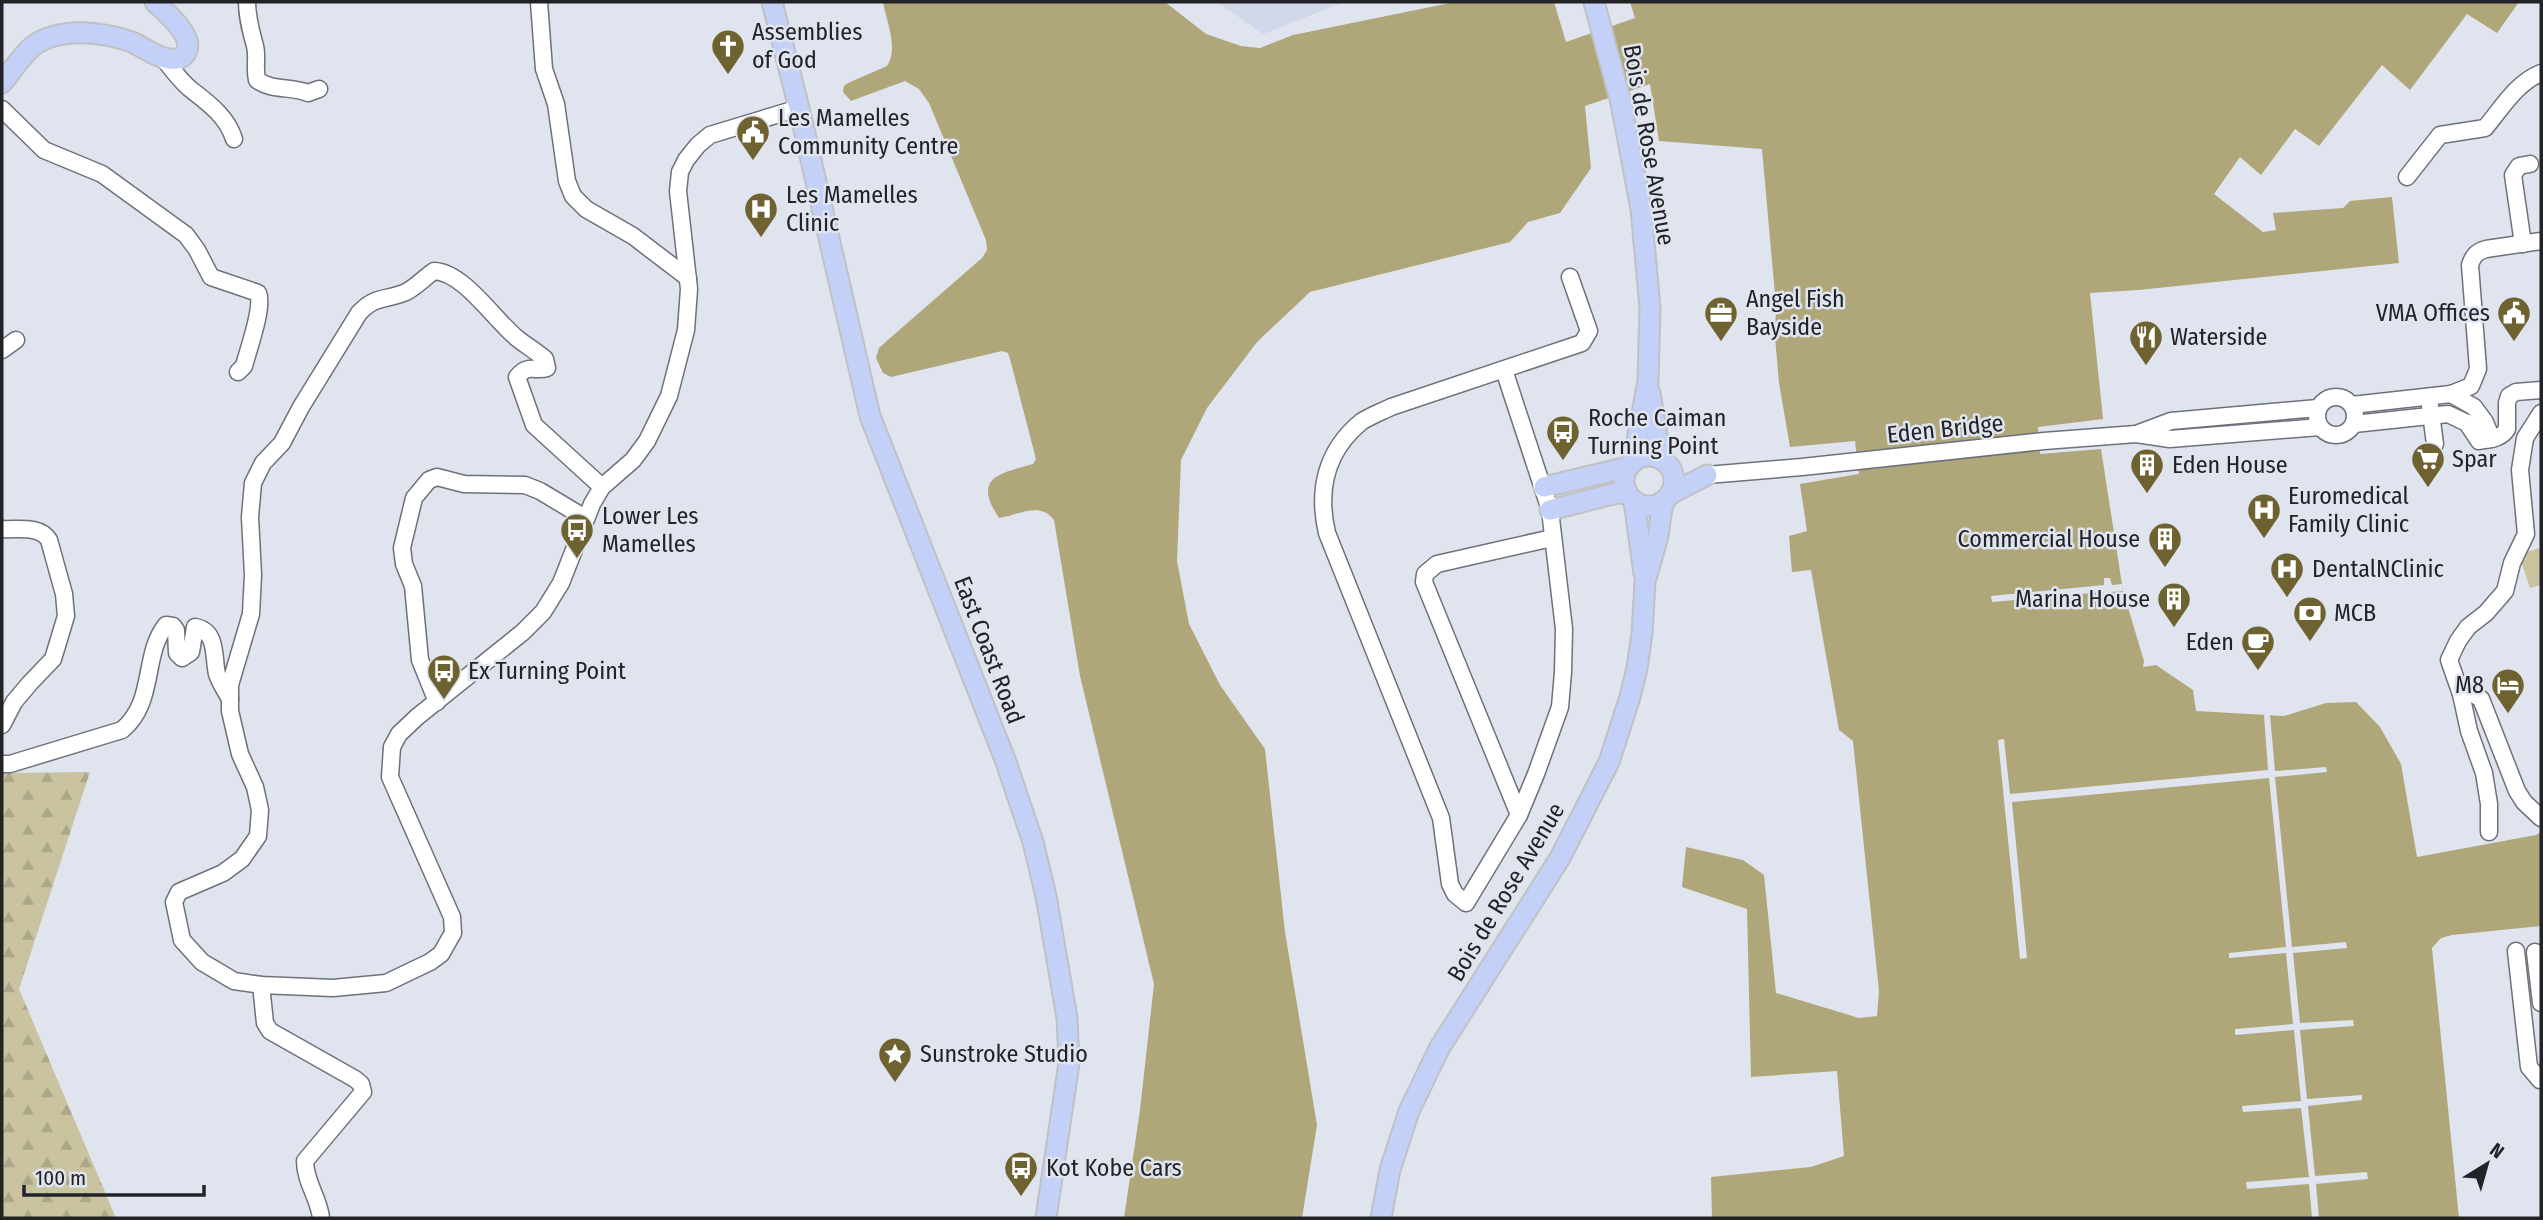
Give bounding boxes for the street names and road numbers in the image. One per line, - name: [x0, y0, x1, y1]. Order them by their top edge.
- street label: Bois de Rose Avenue: [1618, 42, 1680, 248]
- street label: Eden Bridge: [1885, 409, 2005, 449]
- street label: East Coast Road: [948, 572, 1030, 728]
- street label: Bois de Rose Avenue: [1442, 798, 1570, 986]

